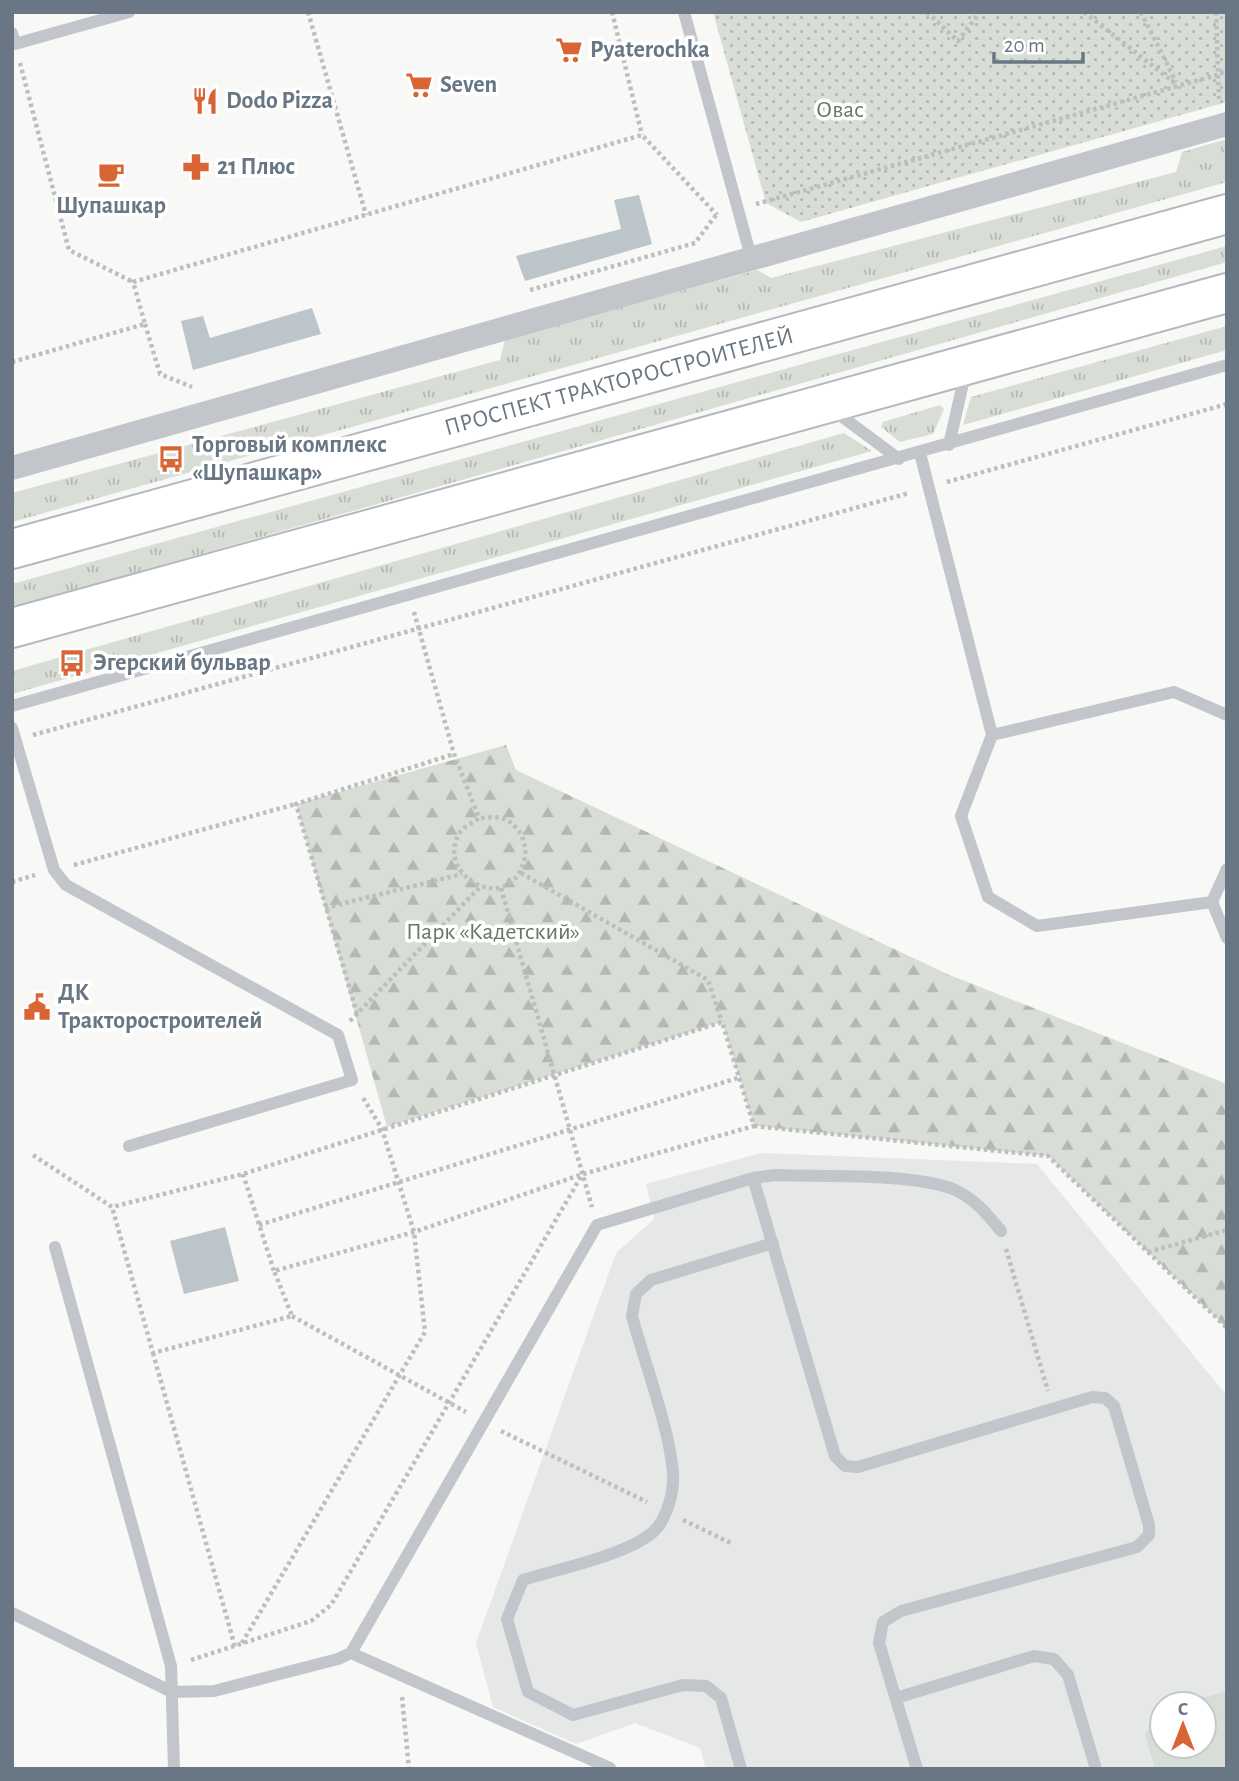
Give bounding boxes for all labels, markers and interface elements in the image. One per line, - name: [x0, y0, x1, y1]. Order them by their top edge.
- scale bar: [994, 21, 1083, 65]
- supermarket icon: Pyaterochka: [554, 35, 584, 65]
- text: 20 m: [1004, 35, 1045, 56]
- place label: Pyaterochka: [590, 38, 710, 62]
- supermarket icon: Seven: [404, 70, 434, 100]
- place label: Seven: [440, 73, 497, 97]
- restaurant icon: Dodo Pizza: [190, 86, 220, 116]
- place label: Dodo Pizza: [226, 89, 333, 113]
- park label: Овас: [816, 98, 864, 122]
- pharmacy icon: 21 Плюс: [181, 152, 211, 182]
- place label: 21 Плюс: [217, 155, 295, 179]
- cafe icon: Шупашкар: [96, 159, 126, 189]
- place label: Шупашкар: [56, 194, 166, 218]
- street label: ПРОСПЕКТ ТРАКТОРОСТРОИТЕЛЕЙ: [442, 324, 796, 440]
- place label: Торговый комплекс «Шупашкар»: [192, 433, 387, 485]
- bus stop icon: Торговый комплекс «Шупашкар»: [156, 444, 186, 474]
- bus stop icon: Эгерский бульвар: [57, 648, 87, 678]
- place label: Эгерский бульвар: [93, 651, 271, 675]
- park label: Парк «Кадетский»: [406, 920, 580, 944]
- place label: ДК Тракторостроителей: [58, 981, 262, 1033]
- public building icon: ДК Тракторостроителей: [22, 992, 52, 1022]
- north arrow: [1148, 1690, 1218, 1760]
- text: С: [1178, 1700, 1188, 1719]

